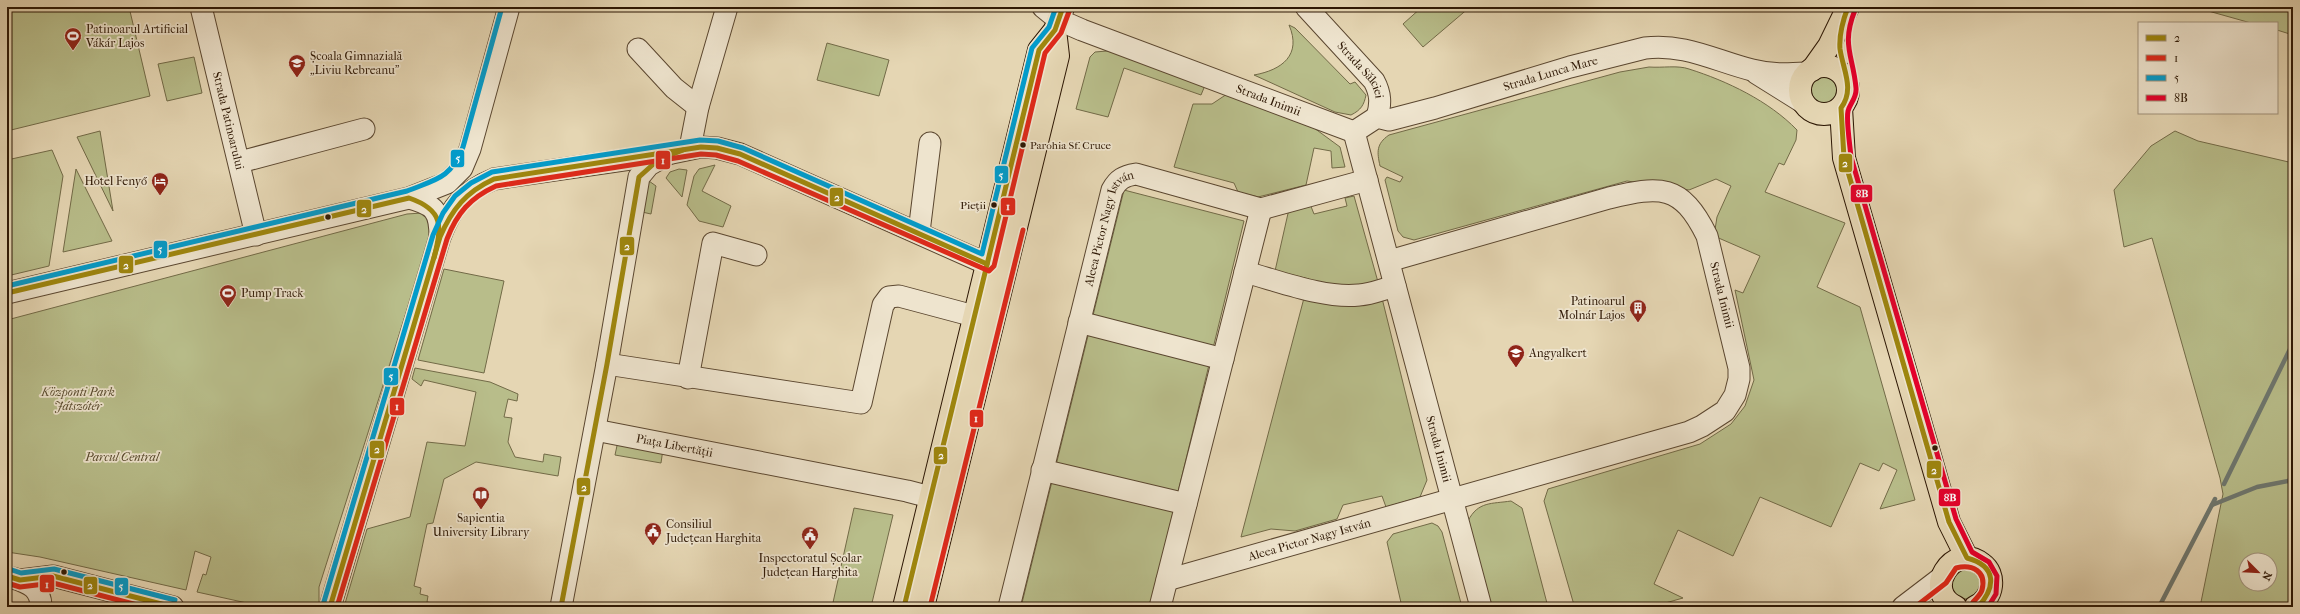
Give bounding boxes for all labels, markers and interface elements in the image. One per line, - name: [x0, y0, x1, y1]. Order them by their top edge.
- place label: Patinoarul Artificial Vákár Lajos: [85, 22, 189, 50]
- legend: [2138, 22, 2278, 114]
- sports icon: Patinoarul Artificial Vákár Lajos: [63, 26, 83, 51]
- text: 2: [2174, 31, 2180, 45]
- street label: Strada Sălciei: [1334, 39, 1387, 100]
- place label: Școala Gimnazială „Liviu Rebreanu”: [310, 49, 403, 77]
- text: 1: [2174, 51, 2178, 65]
- school or university icon: Școala Gimnazială „Liviu Rebreanu”: [287, 53, 307, 78]
- street label: Strada Lunca Mare: [1502, 53, 1599, 94]
- street label: Strada Patinoarului: [210, 70, 247, 172]
- text: 5: [2174, 71, 2179, 85]
- street label: Strada Inimii: [1234, 81, 1303, 119]
- text: 8B: [2174, 91, 2188, 105]
- place label: Parohia Sf. Cruce: [1030, 139, 1111, 152]
- marker: Parohia Sf. Cruce: [1018, 140, 1028, 150]
- line badge: 5: [450, 149, 465, 168]
- line badge: 1: [655, 150, 671, 170]
- text: 5: [456, 152, 461, 165]
- line badge: 2: [1838, 153, 1853, 173]
- text: 1: [661, 154, 665, 167]
- text: 2: [1842, 157, 1848, 170]
- line badge: 5: [994, 165, 1009, 184]
- street label: Aleea Pictor Nagy István: [1081, 168, 1135, 289]
- text: 5: [999, 169, 1004, 182]
- hotel icon: Hotel Fenyő: [150, 171, 170, 196]
- place label: Hotel Fenyő: [84, 174, 147, 188]
- line badge: 8B: [1850, 184, 1873, 203]
- line badge: 2: [829, 187, 844, 207]
- text: 8B: [1856, 187, 1868, 200]
- text: 2: [834, 191, 840, 204]
- line badge: 1: [1000, 197, 1016, 216]
- line badge: 2: [356, 199, 372, 218]
- place label: Pieții: [960, 199, 987, 212]
- marker: Pieții: [989, 200, 999, 210]
- text: 1: [1006, 200, 1010, 213]
- text: 2: [361, 203, 367, 216]
- unlabelled marker: [323, 212, 333, 222]
- line badge: 2: [619, 236, 635, 256]
- line badge: 5: [153, 240, 168, 259]
- text: 2: [624, 240, 630, 253]
- text: 5: [158, 243, 163, 256]
- line badge: 2: [118, 255, 134, 274]
- text: 2: [123, 259, 129, 272]
- street label: Strada Inimii: [1707, 260, 1737, 330]
- sports icon: Pump Track: [218, 283, 238, 308]
- place label: Pump Track: [241, 286, 304, 300]
- place label: Patinoarul Molnár Lajos: [1558, 294, 1626, 322]
- building icon: Patinoarul Molnár Lajos: [1628, 298, 1648, 323]
- school or university icon: Angyalkert: [1506, 343, 1526, 368]
- place label: Angyalkert: [1528, 346, 1587, 360]
- line badge: 5: [383, 367, 399, 386]
- text: 5: [389, 370, 394, 383]
- park label: Központi Park Játszótér: [40, 385, 115, 413]
- line badge: 1: [389, 397, 405, 416]
- text: 1: [395, 400, 399, 413]
- line badge: 1: [969, 409, 984, 428]
- text: 1: [974, 412, 978, 425]
- street label: Strada Inimii: [1423, 414, 1454, 484]
- street label: Piața Libertății: [635, 431, 715, 460]
- line badge: 2: [369, 440, 385, 459]
- text: 2: [374, 443, 380, 456]
- unlabelled marker: [1930, 443, 1940, 453]
- line badge: 2: [933, 446, 948, 465]
- text: 2: [938, 449, 944, 462]
- park label: Parcul Central: [84, 450, 161, 464]
- line badge: 2: [1926, 460, 1942, 479]
- text: 2: [1931, 464, 1937, 477]
- line badge: 2: [576, 477, 591, 496]
- text: 2: [581, 481, 587, 494]
- library icon: Sapientia University Library: [471, 485, 491, 510]
- line badge: 8B: [1938, 488, 1961, 507]
- text: 8B: [1944, 491, 1956, 504]
- place label: Sapientia University Library: [433, 511, 530, 539]
- street label: Aleea Pictor Nagy István: [1246, 516, 1372, 564]
- place label: Consiliul Județean Harghita: [665, 517, 762, 545]
- public building icon: Consiliul Județean Harghita: [643, 521, 663, 546]
- public building icon: Inspectoratul Școlar Județean Harghita: [800, 525, 820, 550]
- place label: Inspectoratul Școlar Județean Harghita: [758, 551, 862, 579]
- north arrow: [2238, 552, 2278, 592]
- unlabelled marker: [59, 567, 69, 577]
- text: N: [2259, 569, 2274, 583]
- line badge: 1: [39, 574, 55, 593]
- line badge: 2: [83, 576, 98, 595]
- line badge: 5: [114, 577, 129, 596]
- text: 1: [45, 578, 49, 591]
- text: 2: [87, 579, 93, 592]
- text: 5: [119, 580, 124, 593]

